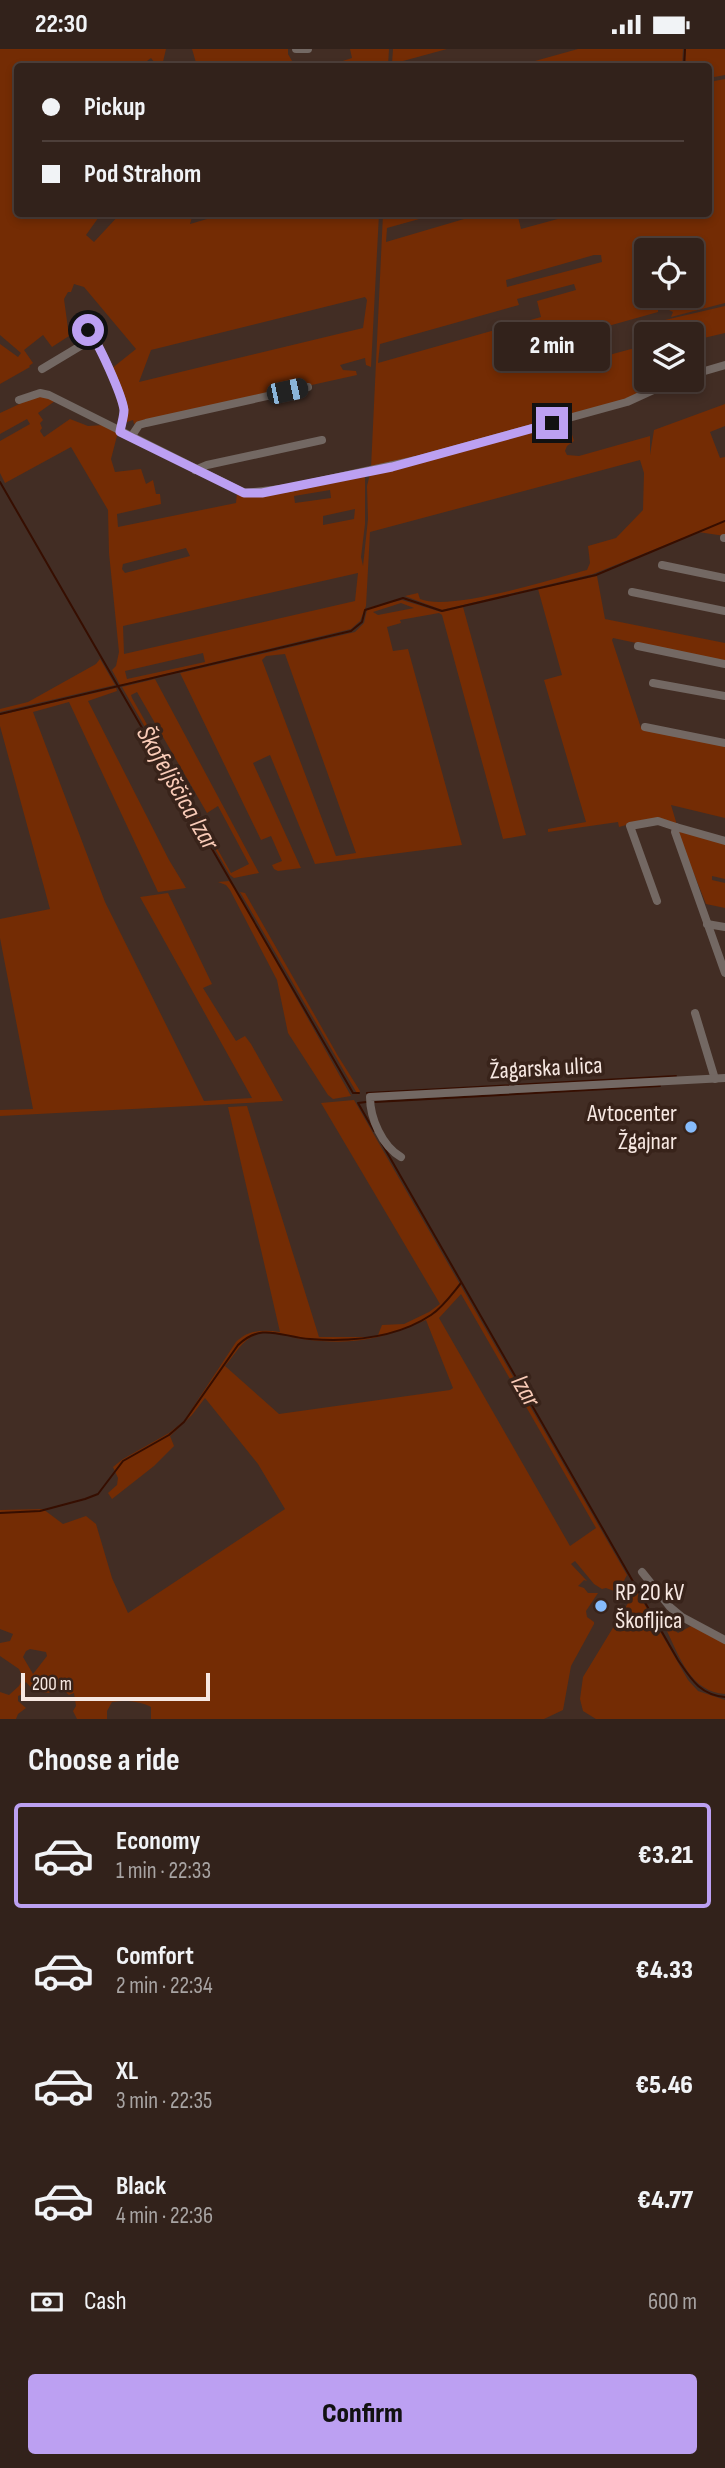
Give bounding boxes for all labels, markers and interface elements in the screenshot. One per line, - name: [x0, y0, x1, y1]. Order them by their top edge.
- text: 22:30: [35, 9, 88, 40]
- text: Pickup: [84, 92, 146, 123]
- text: Pod Strahom: [84, 159, 201, 190]
- map controls: [634, 238, 704, 392]
- button: locate: [634, 238, 704, 308]
- route start: [72, 314, 104, 346]
- callout: 2 min: [494, 321, 610, 371]
- button: layers: [634, 322, 704, 392]
- text: 2 min: [530, 332, 574, 360]
- car: [265, 376, 310, 406]
- route end: [536, 407, 568, 439]
- water label: Škofeljščica Izar: [129, 720, 226, 857]
- street label: Žagarska ulica: [489, 1051, 603, 1085]
- place label: Avtocenter Žgajnar: [586, 1099, 677, 1156]
- marker: Avtocenter Žgajnar: [683, 1119, 699, 1135]
- water label: Izar: [504, 1369, 547, 1414]
- place label: RP 20 kV Škofljica: [615, 1578, 685, 1635]
- marker: RP 20 kV Škofljica: [593, 1598, 609, 1614]
- scale bar: [21, 1670, 210, 1702]
- text: 200 m: [32, 1673, 72, 1696]
- text: Choose a ride: [28, 1741, 180, 1780]
- icon: car: [32, 1824, 95, 1887]
- text: Economy: [116, 1826, 200, 1857]
- text: €3.21: [638, 1840, 693, 1871]
- text: 1 min · 22:33: [116, 1857, 211, 1885]
- icon: car: [32, 1939, 95, 2002]
- text: Comfort: [116, 1941, 194, 1972]
- text: €4.33: [636, 1955, 693, 1986]
- text: 2 min · 22:34: [116, 1972, 213, 2000]
- icon: car: [32, 2054, 95, 2117]
- text: XL: [116, 2056, 138, 2087]
- text: €5.46: [636, 2070, 693, 2101]
- text: 3 min · 22:35: [116, 2087, 212, 2115]
- icon: car: [32, 2169, 95, 2232]
- text: Black: [116, 2171, 166, 2202]
- text: €4.77: [637, 2185, 693, 2216]
- text: 4 min · 22:36: [116, 2202, 213, 2230]
- icon: cash: [28, 2283, 66, 2321]
- text: Cash: [84, 2286, 127, 2317]
- text: 600 m: [648, 2288, 697, 2316]
- button: Confirm: [28, 2374, 697, 2454]

